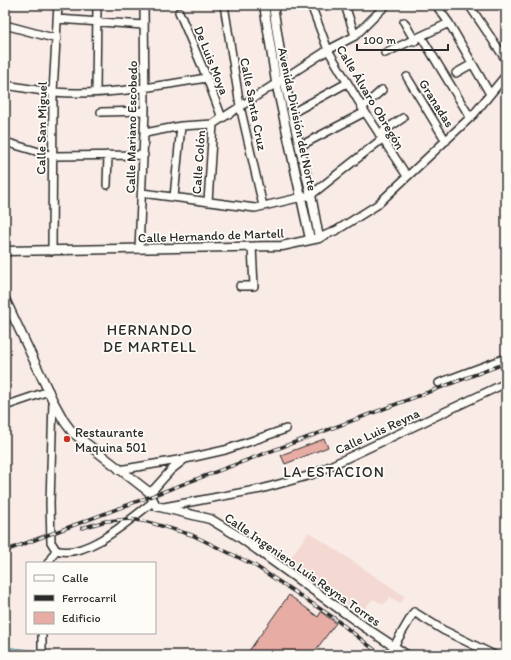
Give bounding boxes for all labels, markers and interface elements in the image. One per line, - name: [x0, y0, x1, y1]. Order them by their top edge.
- street label: De Luis Moya: [191, 24, 232, 97]
- scale bar: [357, 26, 448, 52]
- text: 100 m: [363, 33, 396, 47]
- street label: Calle Álvaro Obregón: [333, 42, 408, 153]
- street label: Avenida División del Norte: [275, 46, 320, 192]
- street label: Calle Santa Cruz: [237, 57, 270, 152]
- street label: Calle Mariano Escobedo: [123, 60, 140, 194]
- street label: Granadas: [416, 76, 457, 130]
- street label: Calle San Miguel: [33, 81, 50, 175]
- street label: Calle Colón: [189, 129, 208, 195]
- street label: Calle Hernando de Martell: [138, 225, 285, 246]
- district label: HERNANDO DE MARTELL: [103, 321, 197, 356]
- street label: Calle Luis Reyna: [333, 405, 422, 458]
- place label: Restaurante Maquina 501: [75, 425, 147, 455]
- marker: Restaurante Maquina 501: [62, 434, 72, 444]
- district label: LA ESTACION: [283, 463, 385, 481]
- street label: Calle Ingeniero Luis Reyna Torres: [222, 510, 384, 629]
- legend: [26, 562, 156, 634]
- text: Calle: [62, 571, 89, 585]
- text: Ferrocarril: [62, 591, 117, 605]
- text: Edificio: [62, 611, 101, 625]

